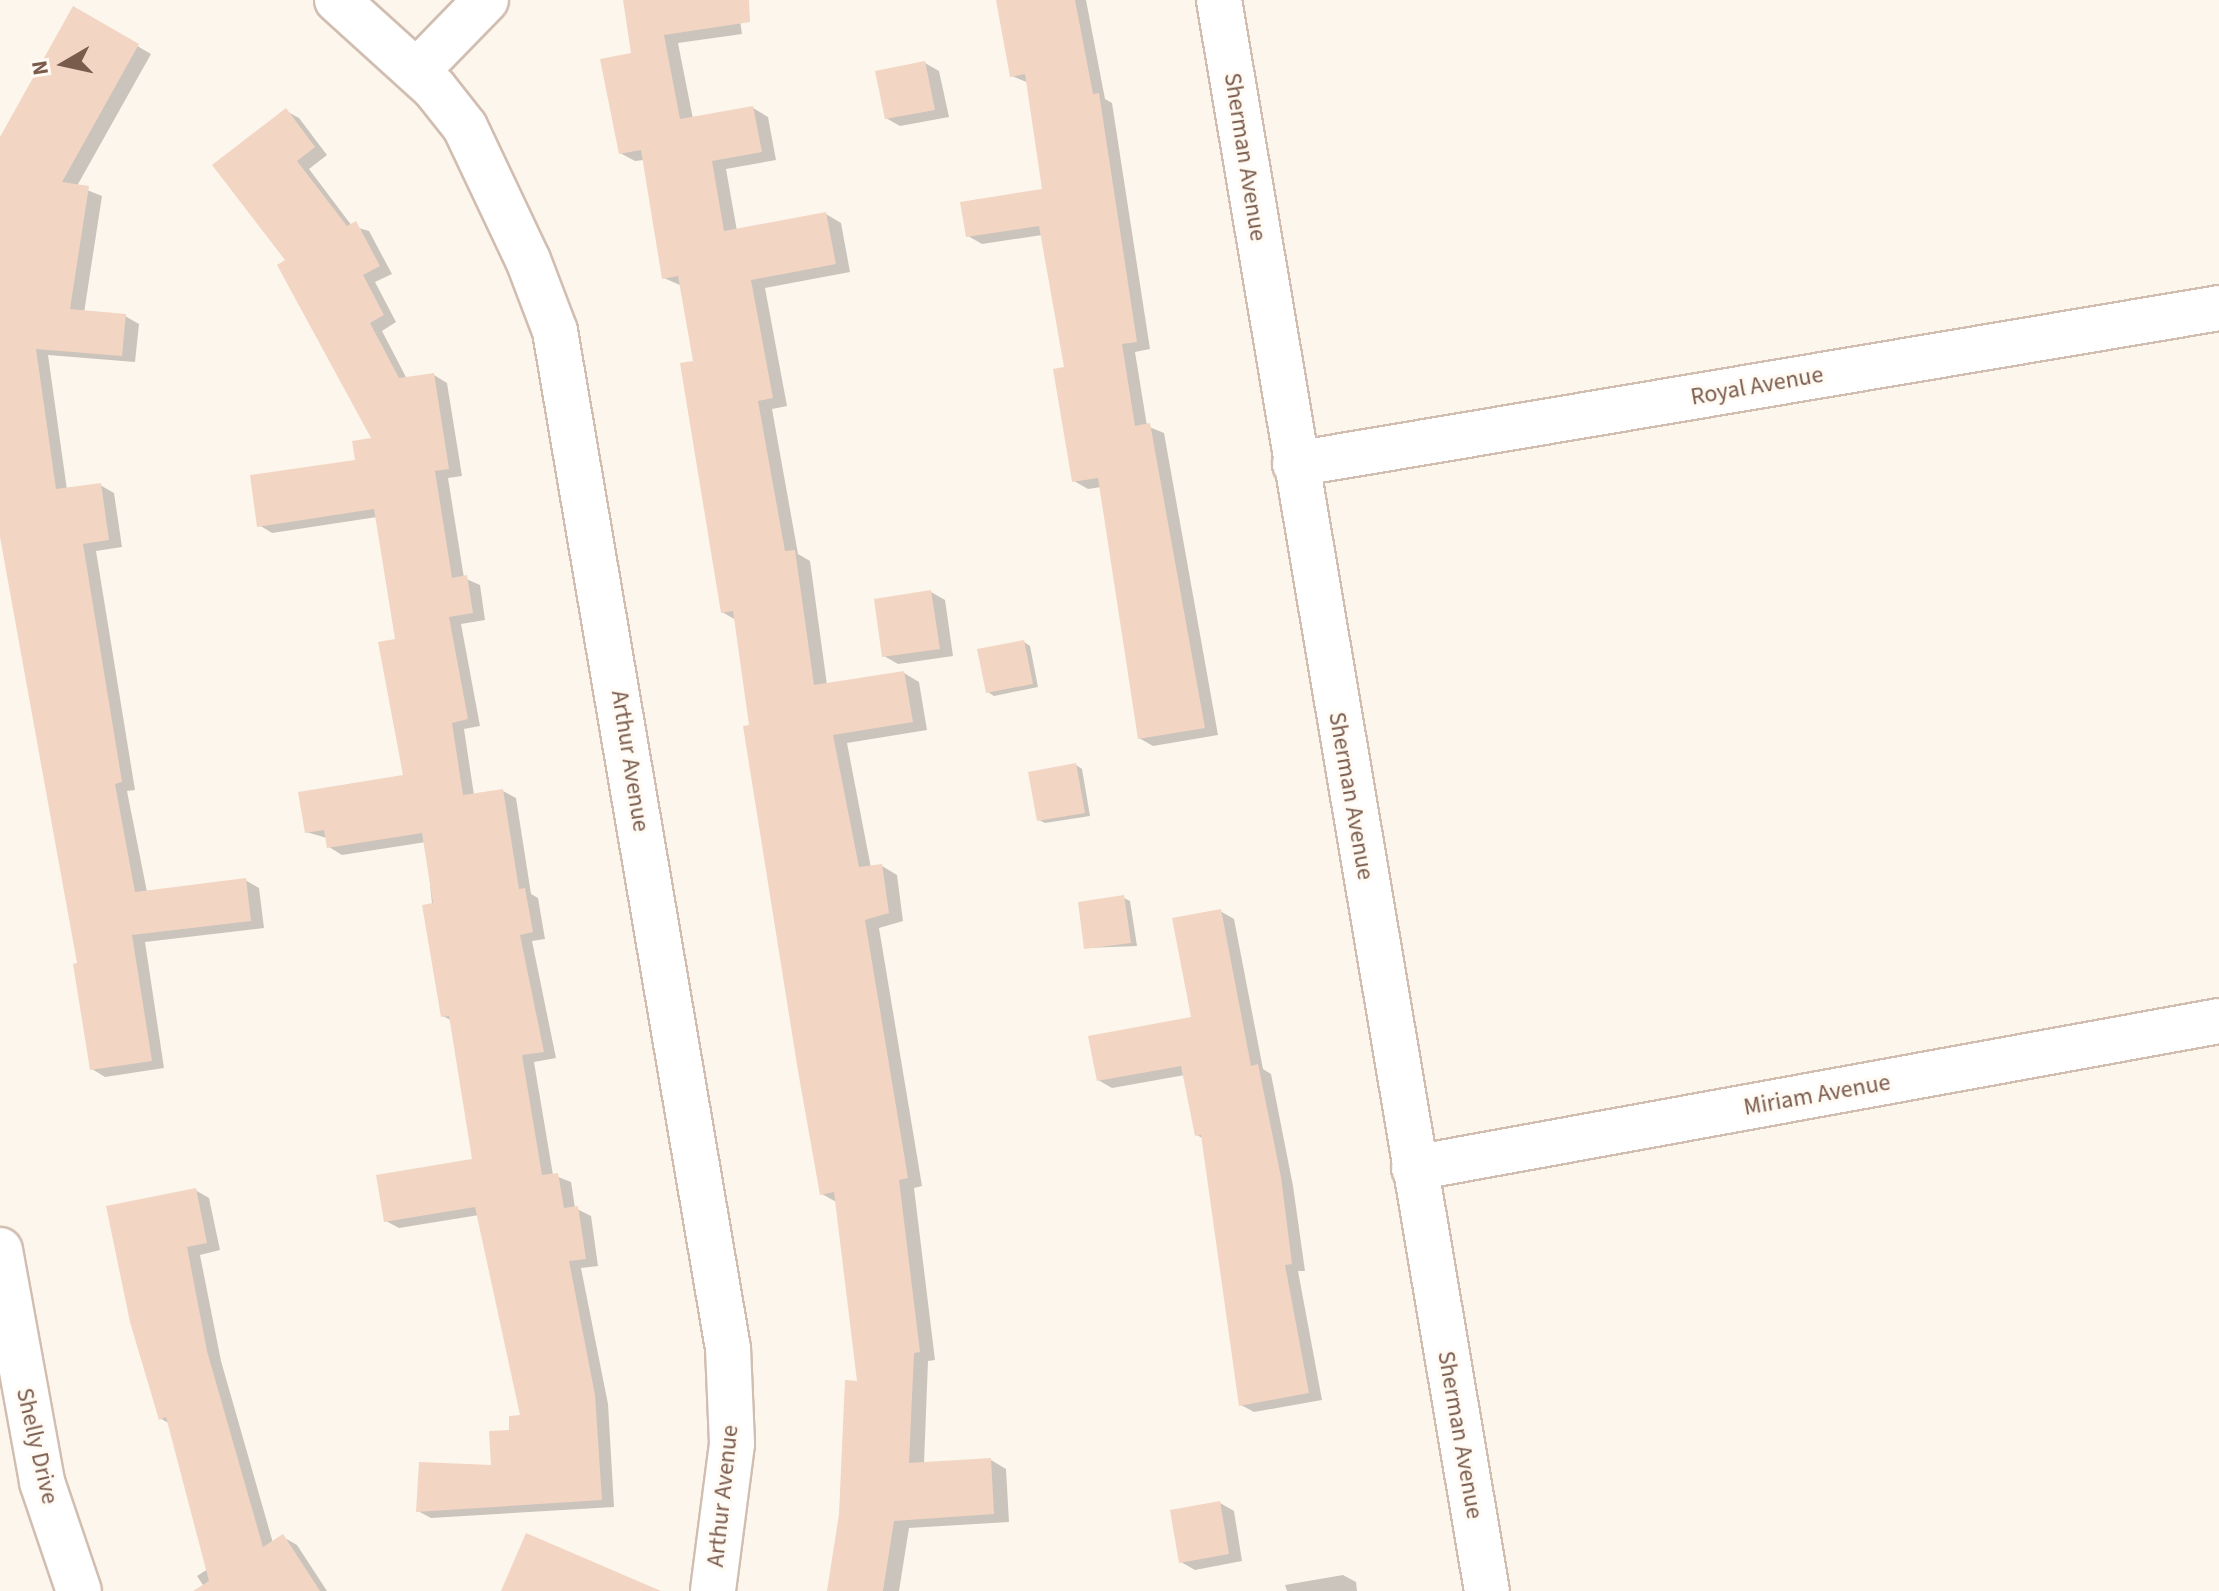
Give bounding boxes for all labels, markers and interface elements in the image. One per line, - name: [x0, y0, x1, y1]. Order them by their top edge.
- north arrow: [24, 24, 104, 104]
- text: N: [23, 58, 57, 77]
- street label: Sherman Avenue: [1217, 71, 1273, 243]
- street label: Royal Avenue: [1688, 360, 1826, 412]
- street label: Arthur Avenue: [605, 688, 655, 834]
- street label: Sherman Avenue: [1322, 710, 1380, 882]
- street label: Miriam Avenue: [1741, 1068, 1893, 1122]
- street label: Sherman Avenue: [1431, 1349, 1489, 1521]
- street label: Shelly Drive: [10, 1385, 64, 1507]
- street label: Arthur Avenue: [701, 1424, 745, 1568]

